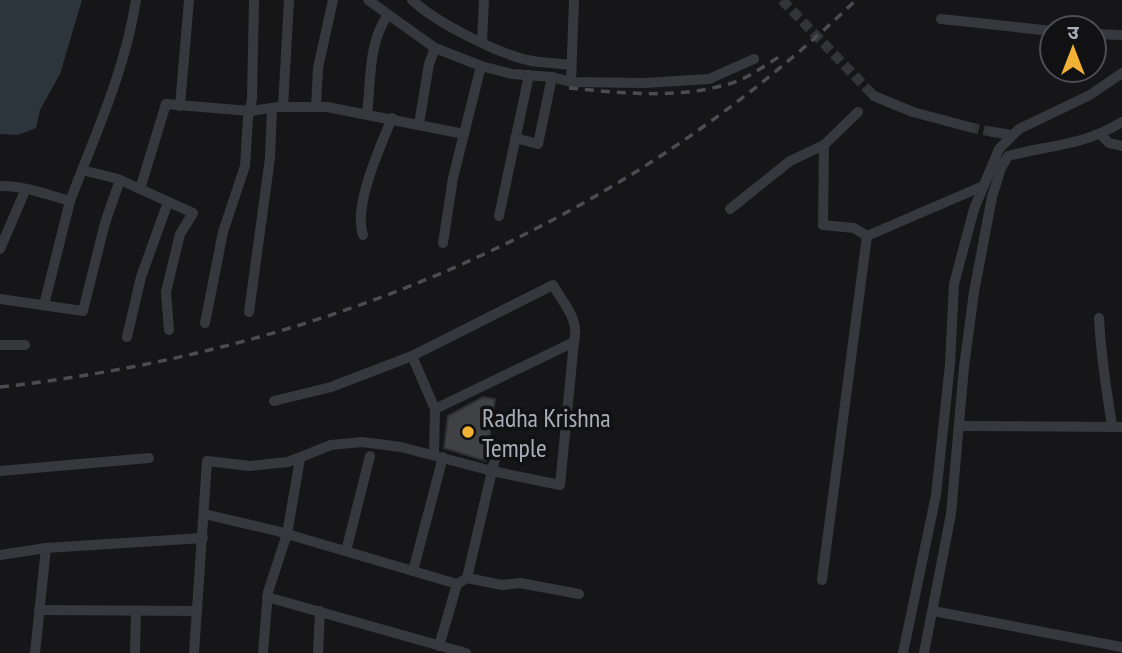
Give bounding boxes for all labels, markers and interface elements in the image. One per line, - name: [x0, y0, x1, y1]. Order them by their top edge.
- north arrow: [1038, 14, 1108, 84]
- text: उ: [1067, 20, 1079, 44]
- place label: Radha Krishna Temple: [482, 401, 611, 464]
- marker: Radha Krishna Temple: [460, 424, 476, 440]

